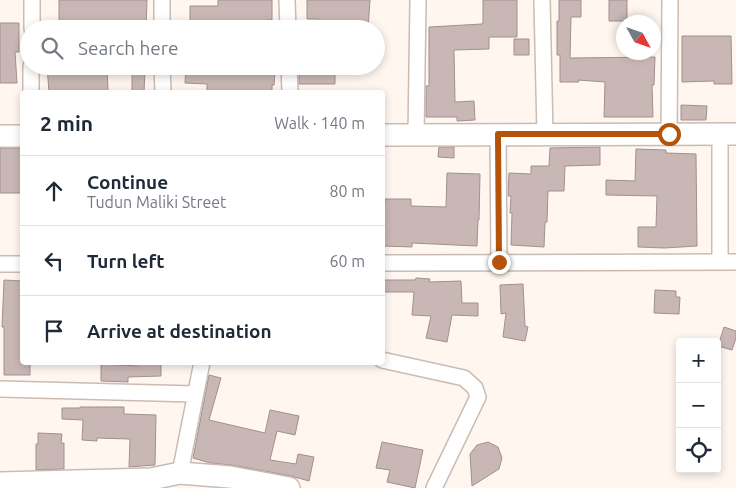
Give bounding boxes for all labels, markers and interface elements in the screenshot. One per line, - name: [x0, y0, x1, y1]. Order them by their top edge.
- north arrow: [616, 15, 661, 60]
- search box: [20, 20, 385, 75]
- icon: search: [38, 34, 66, 62]
- text: Search here: [78, 37, 178, 59]
- text: 2 min: [40, 111, 93, 135]
- text: Walk · 140 m: [274, 114, 365, 132]
- route start: [658, 123, 681, 146]
- text: Continue: [87, 171, 168, 193]
- icon: ahead: [40, 177, 68, 205]
- text: 80 m: [329, 182, 365, 200]
- text: Tudun Maliki Street: [87, 193, 226, 211]
- icon: left: [40, 247, 68, 275]
- text: Turn left: [87, 250, 165, 272]
- route end: [488, 251, 511, 274]
- text: 60 m: [329, 252, 365, 270]
- icon: arrive: [40, 317, 68, 345]
- text: Arrive at destination: [87, 320, 272, 342]
- map controls: [676, 338, 721, 473]
- button: +: [676, 338, 721, 383]
- button: −: [676, 383, 721, 428]
- button: locate: [676, 428, 721, 473]

